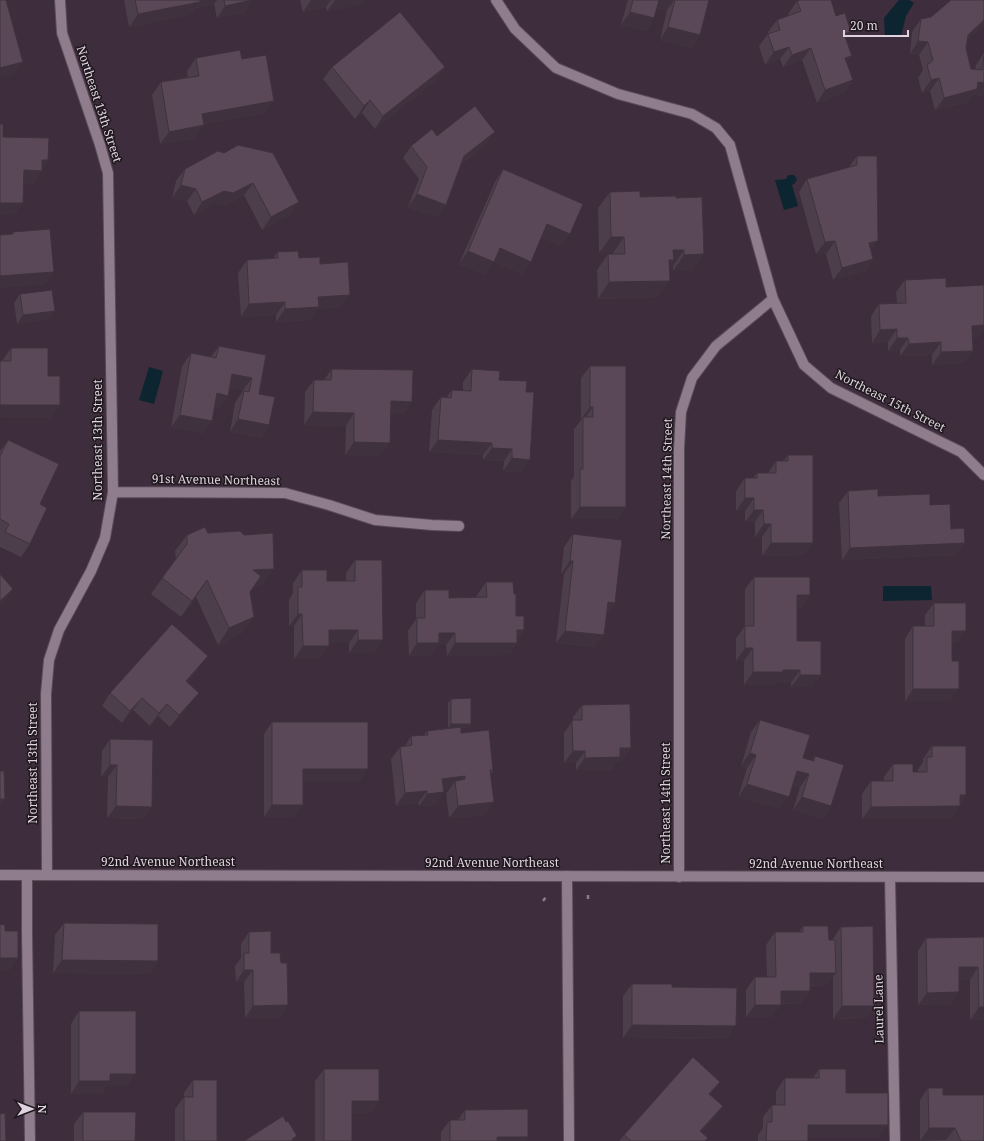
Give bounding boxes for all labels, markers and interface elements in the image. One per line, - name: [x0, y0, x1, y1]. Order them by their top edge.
- scale bar: [844, 12, 908, 38]
- text: 20 m: [850, 17, 878, 34]
- street label: Northeast 13th Street: [73, 44, 126, 164]
- street label: Northeast 15th Street: [832, 365, 948, 436]
- street label: Northeast 13th Street: [89, 379, 106, 501]
- street label: Northeast 14th Street: [657, 418, 676, 540]
- street label: 91st Avenue Northeast: [152, 470, 280, 489]
- street label: Northeast 13th Street: [24, 702, 41, 824]
- street label: Northeast 14th Street: [657, 742, 674, 864]
- street label: 92nd Avenue Northeast: [101, 853, 235, 870]
- street label: 92nd Avenue Northeast: [425, 854, 559, 871]
- street label: 92nd Avenue Northeast: [749, 855, 883, 872]
- street label: Laurel Lane: [869, 974, 888, 1044]
- north arrow: [12, 1089, 52, 1129]
- text: N: [35, 1105, 50, 1114]

